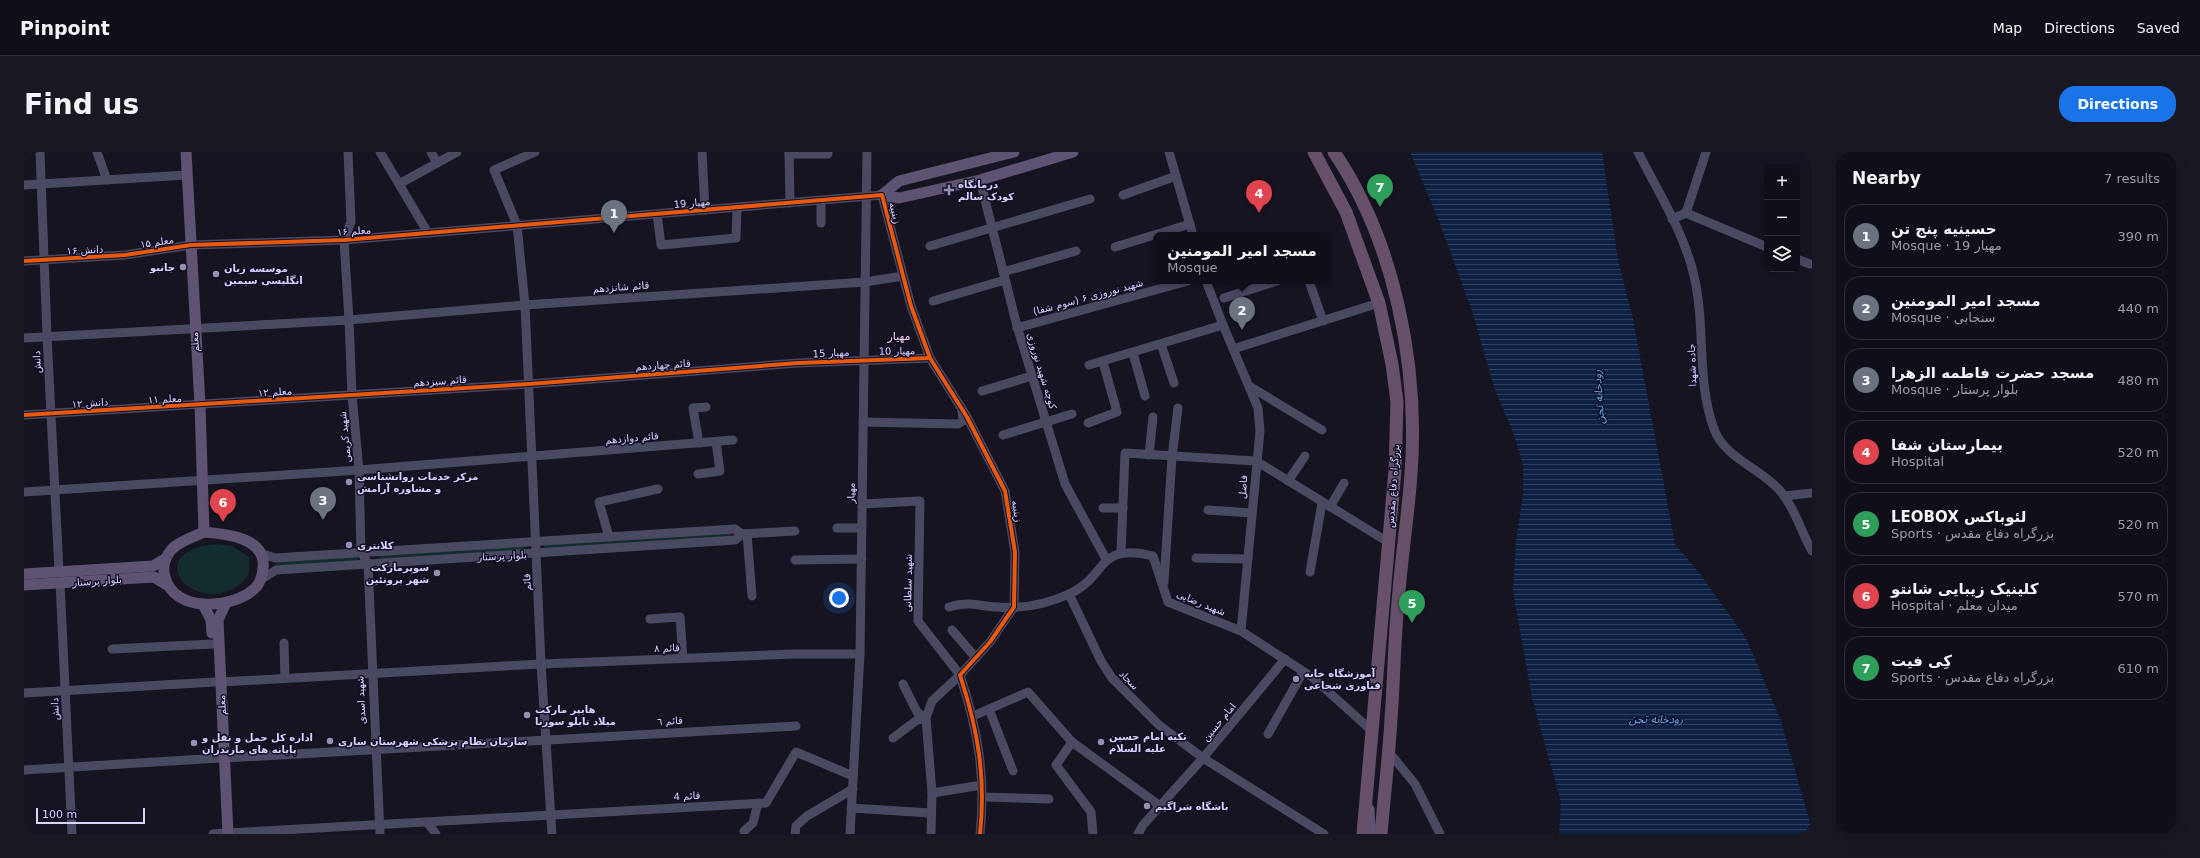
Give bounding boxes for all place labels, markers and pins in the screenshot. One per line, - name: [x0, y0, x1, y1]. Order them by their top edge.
- pin: 7: [1367, 174, 1393, 207]
- place label: درمانگاه کودک سالم: [958, 178, 1014, 203]
- pin: 4: [1246, 180, 1272, 213]
- marker: درمانگاه کودک سالم: [943, 184, 955, 196]
- pin: 1: [601, 200, 627, 233]
- place label: جانبو: [149, 262, 175, 274]
- marker: جانبو: [178, 262, 188, 272]
- place label: موسسه زبان انگلیسی سیمین: [224, 263, 303, 287]
- marker: موسسه زبان انگلیسی سیمین: [211, 269, 221, 279]
- pin: 2: [1229, 297, 1255, 330]
- place label: مرکز خدمات روانشناسی و مشاوره آرامش: [357, 471, 479, 495]
- marker: مرکز خدمات روانشناسی و مشاوره آرامش: [344, 477, 354, 487]
- pin: 3: [310, 487, 336, 520]
- pin: 6: [210, 489, 236, 522]
- marker: کلانتری: [344, 540, 354, 550]
- place label: کلانتری: [357, 540, 394, 552]
- place label: سوپرمارکت شهر پروتئین: [366, 562, 429, 586]
- marker: سوپرمارکت شهر پروتئین: [432, 568, 442, 578]
- pin: 5: [1399, 590, 1425, 623]
- place label: آموزشگاه خانه فناوری شجاعی: [1304, 667, 1381, 692]
- marker: آموزشگاه خانه فناوری شجاعی: [1291, 674, 1301, 684]
- place label: هایپر مارکت میلاد تابلو سورنا: [535, 704, 616, 728]
- marker: هایپر مارکت میلاد تابلو سورنا: [522, 710, 532, 720]
- place label: تکیه امام حسین علیه السلام: [1109, 731, 1187, 755]
- place label: اداره کل حمل و نقل و پایانه های مازندران: [201, 732, 313, 756]
- marker: سازمان نظام پزشکی شهرستان ساری: [325, 736, 335, 746]
- place label: سازمان نظام پزشکی شهرستان ساری: [338, 736, 528, 748]
- marker: تکیه امام حسین علیه السلام: [1096, 737, 1106, 747]
- marker: اداره کل حمل و نقل و پایانه های مازندران: [189, 738, 199, 748]
- place label: باشگاه شراگیم: [1155, 800, 1229, 813]
- marker: باشگاه شراگیم: [1142, 801, 1152, 811]

